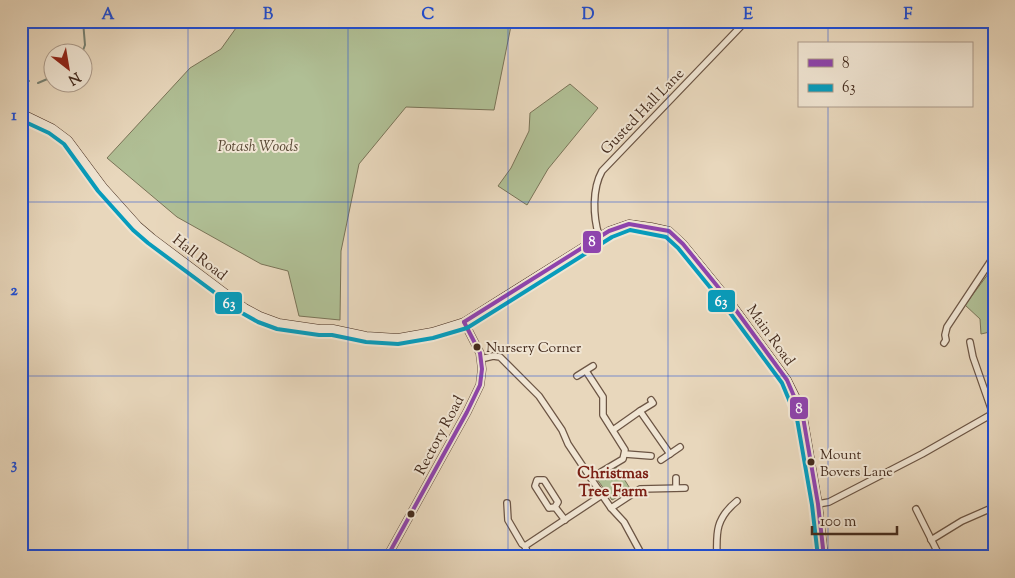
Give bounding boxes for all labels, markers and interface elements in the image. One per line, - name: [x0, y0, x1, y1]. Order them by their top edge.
- text: A: [102, 4, 115, 27]
- text: B: [263, 4, 273, 27]
- text: C: [422, 4, 435, 27]
- text: D: [582, 4, 595, 27]
- text: E: [743, 4, 753, 27]
- text: F: [904, 4, 913, 27]
- north arrow: [42, 42, 92, 92]
- legend: [798, 42, 972, 108]
- text: 8: [842, 54, 850, 75]
- street label: Gusted Hall Lane: [596, 64, 690, 160]
- text: N: [64, 66, 84, 89]
- text: 63: [842, 78, 856, 99]
- text: 1: [11, 105, 17, 128]
- park label: Potash Woods: [218, 137, 298, 158]
- street label: Hall Road: [167, 230, 231, 286]
- line badge: 8: [582, 230, 602, 254]
- text: 8: [589, 233, 596, 253]
- text: 2: [10, 280, 18, 303]
- line badge: 63: [707, 289, 736, 313]
- line badge: 63: [214, 291, 243, 315]
- text: 63: [715, 293, 728, 313]
- text: 63: [223, 295, 236, 315]
- street label: Main Road: [740, 301, 799, 371]
- place label: Nursery Corner: [486, 339, 582, 359]
- marker: Nursery Corner: [472, 342, 482, 352]
- street label: Rectory Road: [411, 392, 470, 479]
- line badge: 8: [789, 396, 809, 420]
- text: 8: [796, 400, 803, 420]
- place label: Mount Bovers Lane: [820, 446, 893, 483]
- text: 3: [11, 454, 18, 477]
- marker: Mount Bovers Lane: [806, 457, 816, 467]
- district label: Christmas Tree Farm: [577, 463, 649, 504]
- scale bar: [812, 503, 898, 535]
- unlabelled marker: [406, 509, 416, 519]
- text: 100 m: [820, 512, 857, 533]

